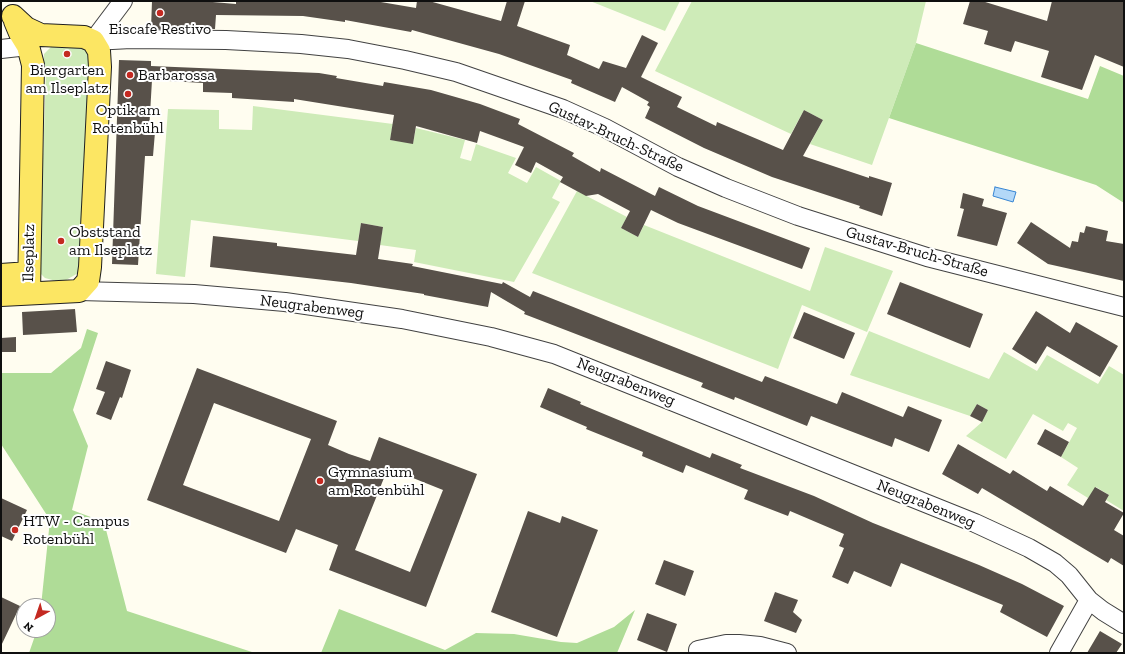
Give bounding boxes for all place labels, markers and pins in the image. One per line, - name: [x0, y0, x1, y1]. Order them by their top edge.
- marker: Eiscafe Restivo: [155, 8, 165, 18]
- place label: Eiscafe Restivo: [109, 19, 211, 39]
- marker: Biergarten am Ilseplatz: [62, 49, 72, 59]
- place label: Biergarten am Ilseplatz: [25, 60, 109, 98]
- place label: Barbarossa: [138, 65, 215, 85]
- marker: Barbarossa: [125, 70, 135, 80]
- marker: Optik am Rotenbühl: [123, 89, 133, 99]
- place label: Optik am Rotenbühl: [92, 100, 164, 138]
- place label: Obststand am Ilseplatz: [69, 222, 152, 260]
- marker: Obststand am Ilseplatz: [56, 236, 66, 246]
- place label: Gymnasium am Rotenbühl: [328, 462, 424, 500]
- marker: Gymnasium am Rotenbühl: [315, 476, 325, 486]
- place label: HTW - Campus Rotenbühl: [23, 511, 129, 549]
- marker: HTW - Campus Rotenbühl: [10, 525, 20, 535]

